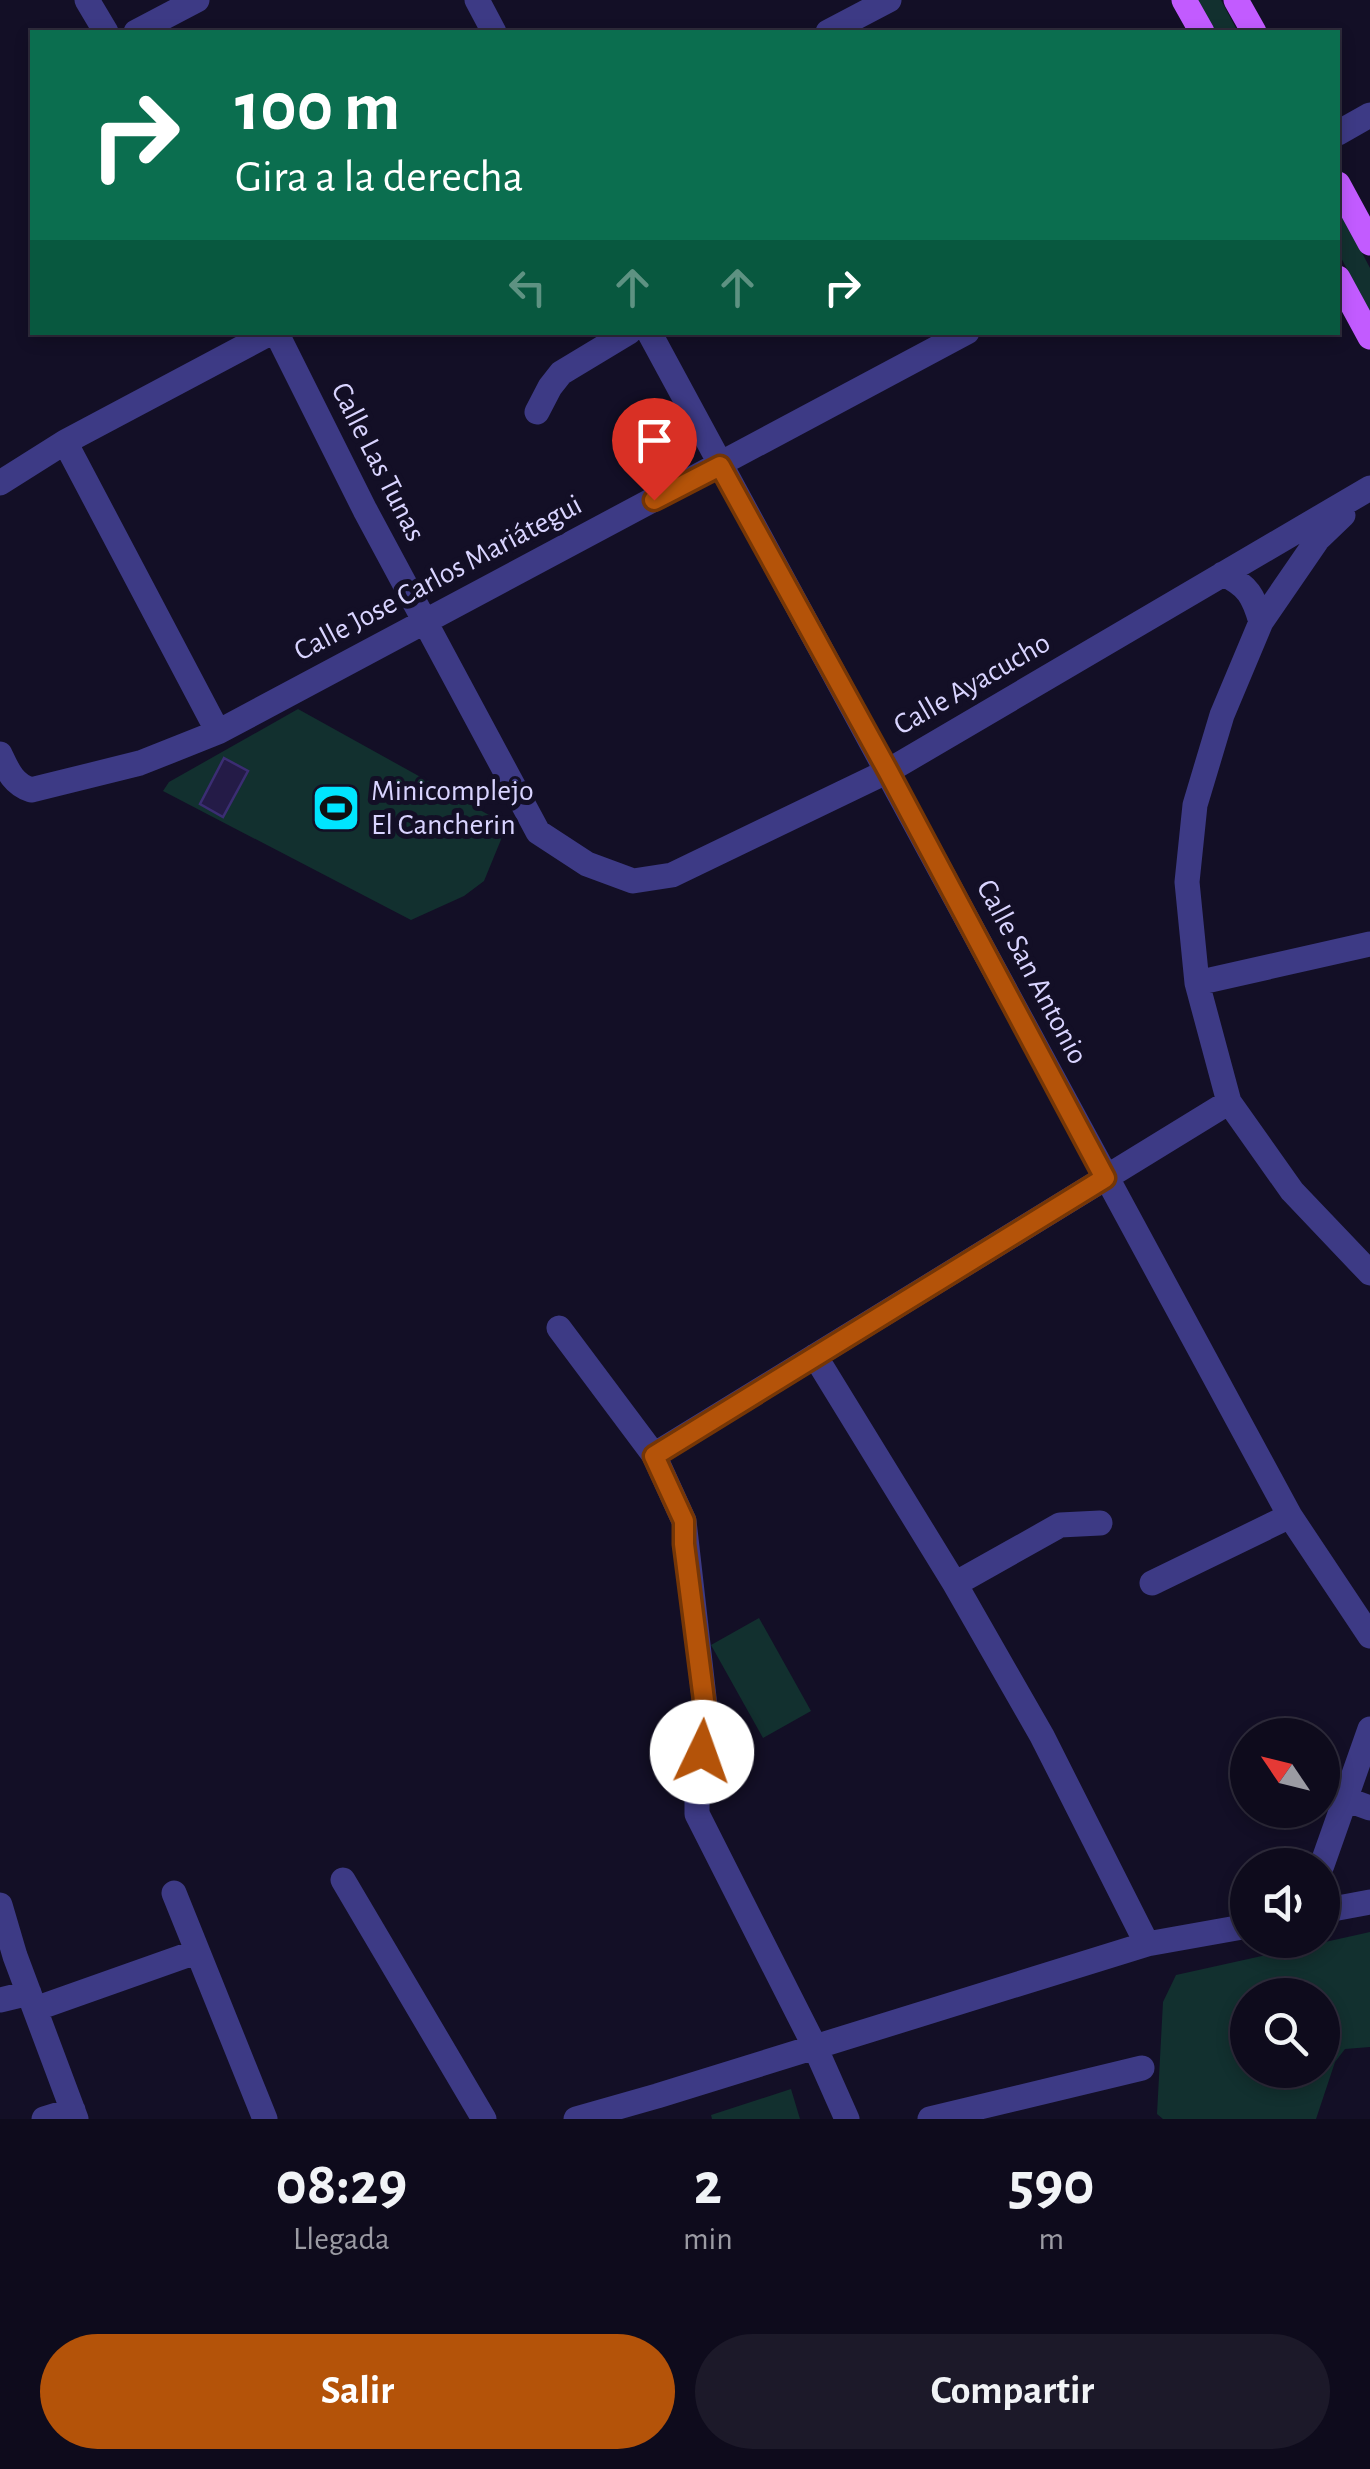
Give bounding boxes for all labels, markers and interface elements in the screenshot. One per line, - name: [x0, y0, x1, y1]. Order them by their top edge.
- icon: right: [70, 70, 200, 200]
- text: 100 m: [235, 73, 400, 143]
- text: Gira a la derecha: [235, 155, 524, 200]
- icon: left: [500, 260, 555, 315]
- icon: ahead: [605, 260, 660, 315]
- icon: ahead: [710, 260, 765, 315]
- icon: right: [815, 260, 870, 315]
- street label: Calle Las Tunas: [325, 378, 431, 546]
- pin: [612, 398, 697, 501]
- icon: arrive: [627, 413, 682, 468]
- street label: Calle Jose Carlos Mariátegui: [289, 489, 587, 667]
- street label: Calle Ayacucho: [889, 627, 1055, 741]
- place label: Minicomplejo El Cancherin: [371, 776, 534, 840]
- sports icon: Minicomplejo El Cancherin: [310, 782, 362, 834]
- street label: Calle San Antonio: [971, 875, 1093, 1069]
- position arrow: [650, 1700, 754, 1804]
- north arrow: [1230, 1718, 1340, 1828]
- map controls: [1230, 1718, 1340, 2088]
- button: sound: [1230, 1848, 1340, 1958]
- button: search: [1230, 1978, 1340, 2088]
- text: 08:29: [276, 2155, 407, 2215]
- text: 2: [694, 2155, 722, 2215]
- text: 590: [1008, 2155, 1094, 2215]
- text: Llegada: [293, 2223, 390, 2255]
- text: min: [683, 2223, 733, 2255]
- text: m: [1039, 2223, 1064, 2255]
- button: Salir: [40, 2334, 675, 2449]
- button: Compartir: [695, 2334, 1330, 2449]

